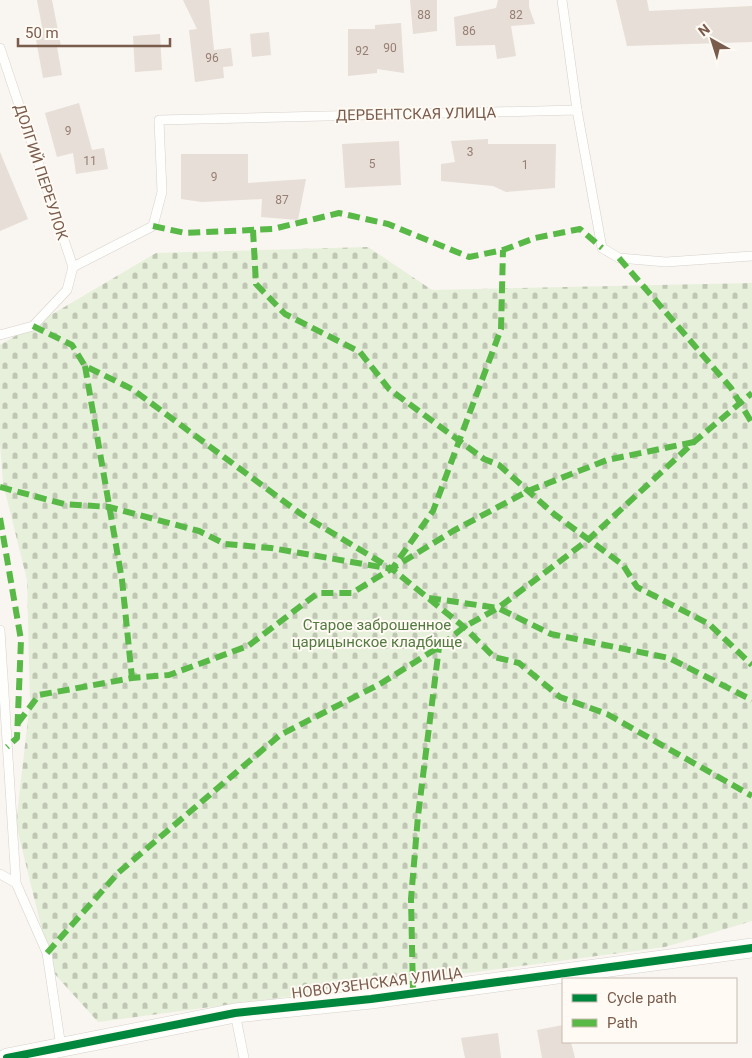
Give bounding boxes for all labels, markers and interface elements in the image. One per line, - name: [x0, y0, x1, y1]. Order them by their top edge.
- house number: 88: [417, 8, 431, 22]
- house number: 82: [509, 8, 523, 22]
- scale bar: [18, 15, 170, 47]
- north arrow: [687, 15, 737, 65]
- text: N: [695, 21, 713, 39]
- text: 50 m: [25, 24, 59, 42]
- house number: 86: [462, 24, 476, 38]
- house number: 90: [383, 41, 397, 55]
- house number: 92: [355, 44, 369, 58]
- house number: 96: [205, 51, 219, 65]
- street label: ДОЛГИЙ ПЕРЕУЛОК: [10, 102, 72, 243]
- street label: ДЕРБЕНТСКАЯ УЛИЦА: [336, 104, 496, 124]
- house number: 9: [65, 124, 71, 138]
- house number: 3: [467, 145, 473, 159]
- house number: 11: [83, 154, 97, 168]
- house number: 5: [369, 157, 376, 171]
- house number: 1: [522, 158, 528, 172]
- house number: 9: [211, 170, 217, 184]
- house number: 87: [275, 193, 289, 207]
- park label: Старое заброшенное царицынское кладбище: [292, 616, 462, 651]
- street label: НОВОУЗЕНСКАЯ УЛИЦА: [291, 964, 464, 1002]
- legend: [562, 978, 737, 1043]
- text: Cycle path: [607, 989, 677, 1007]
- text: Path: [607, 1014, 638, 1032]

